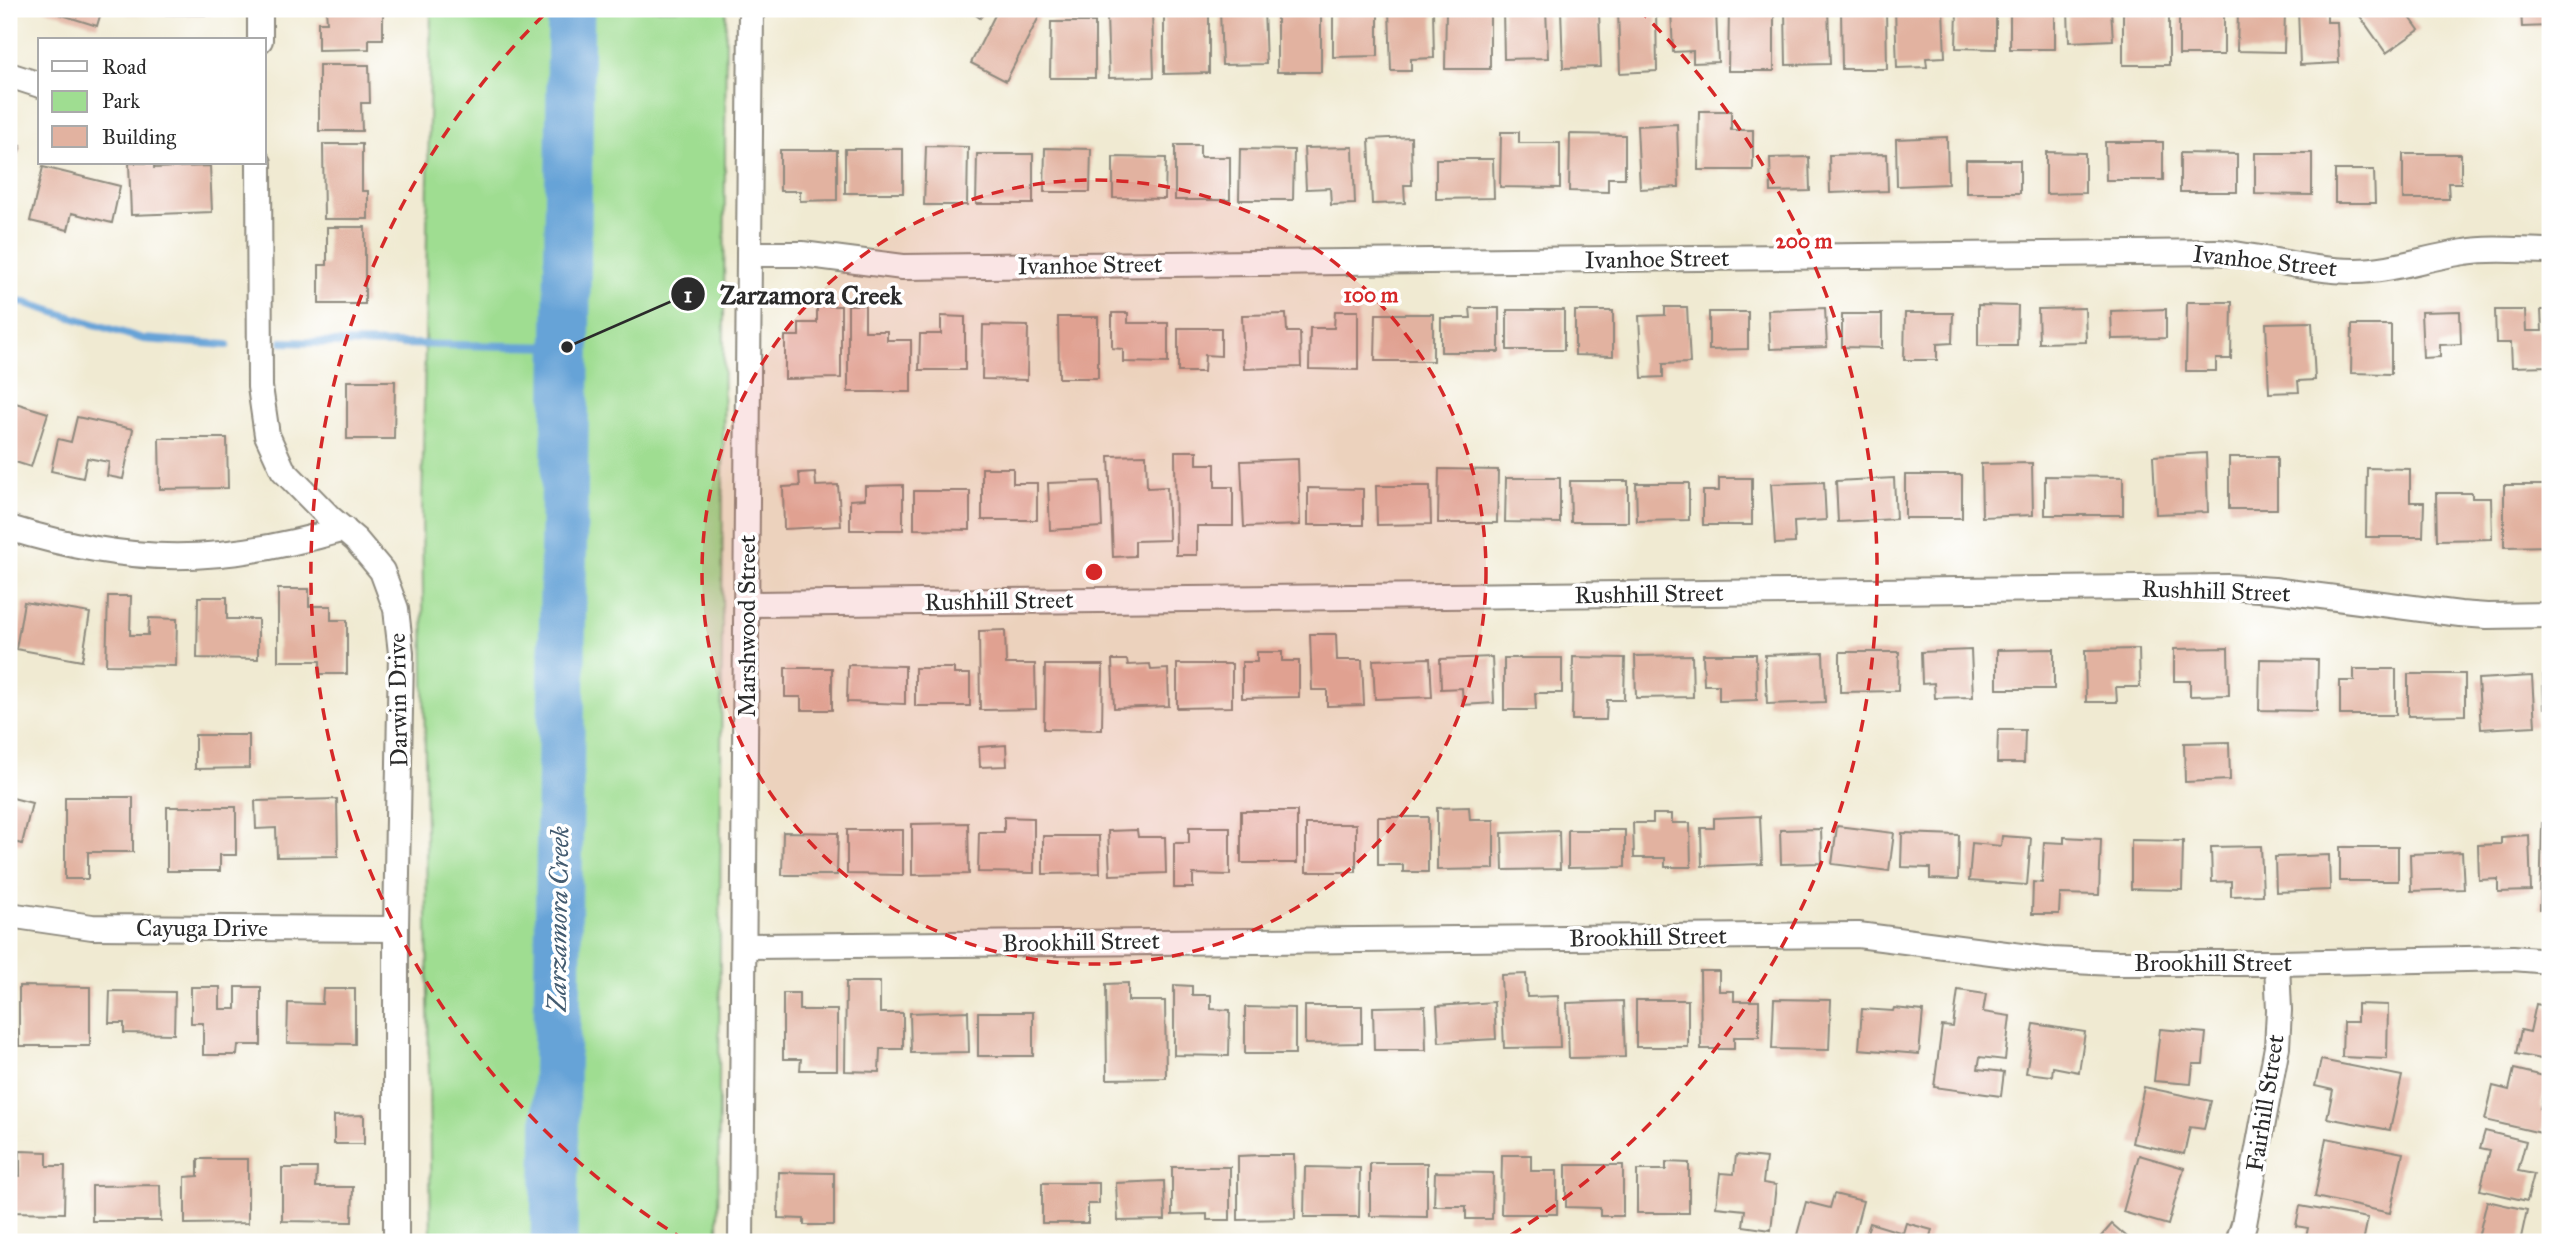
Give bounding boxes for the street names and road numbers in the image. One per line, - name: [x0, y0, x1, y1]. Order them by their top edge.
- street label: Ivanhoe Street: [2192, 239, 2339, 284]
- street label: Ivanhoe Street: [1584, 243, 1730, 275]
- street label: Ivanhoe Street: [1017, 249, 1163, 281]
- street label: Marshwood Street: [732, 534, 762, 717]
- street label: Rushhill Street: [2141, 573, 2292, 609]
- street label: Rushhill Street: [1574, 578, 1724, 610]
- street label: Rushhill Street: [924, 585, 1074, 617]
- street label: Darwin Drive: [382, 633, 414, 767]
- street label: Cayuga Drive: [136, 913, 268, 943]
- street label: Brookhill Street: [1569, 921, 1728, 953]
- street label: Brookhill Street: [1002, 926, 1161, 958]
- street label: Brookhill Street: [2134, 948, 2292, 978]
- street label: Fairhill Street: [2239, 1032, 2291, 1174]

